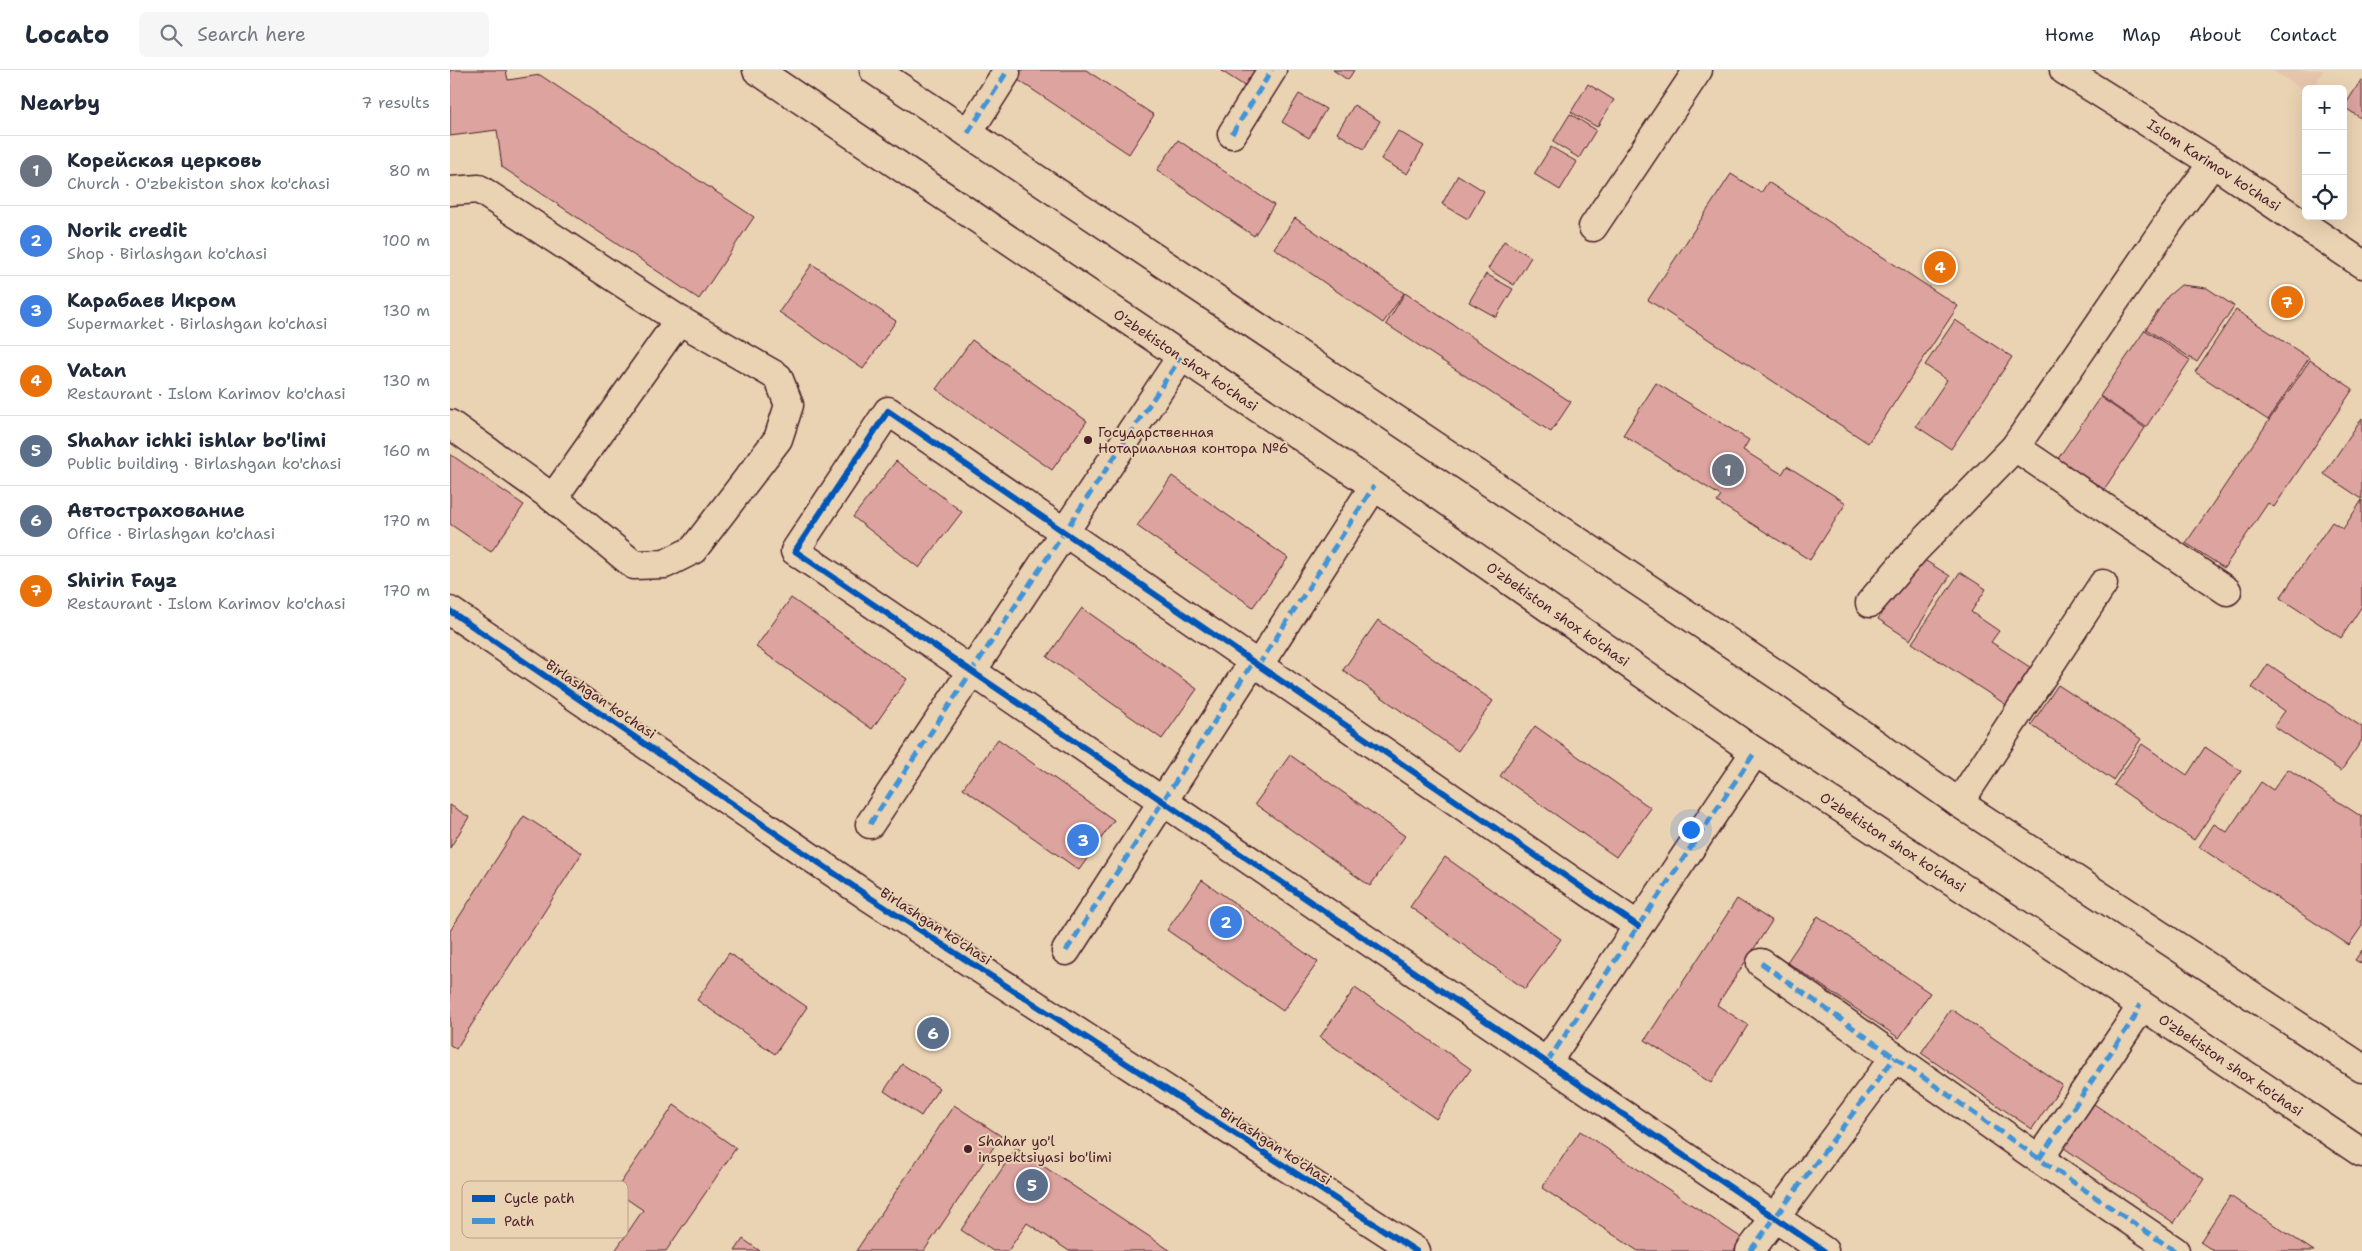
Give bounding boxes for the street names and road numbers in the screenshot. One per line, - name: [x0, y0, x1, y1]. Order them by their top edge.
- street label: Islom Karimov ko'chasi: [2144, 115, 2284, 215]
- street label: O'zbekiston shox ko'chasi: [1110, 305, 1262, 415]
- street label: O'zbekiston shox ko'chasi: [1483, 558, 1633, 670]
- street label: Birlashgan ko'chasi: [542, 655, 660, 743]
- street label: O'zbekiston shox ko'chasi: [1817, 788, 1969, 896]
- street label: Birlashgan ko'chasi: [877, 883, 995, 969]
- street label: O'zbekiston shox ko'chasi: [2155, 1010, 2307, 1120]
- street label: Birlashgan ko'chasi: [1217, 1103, 1335, 1189]

